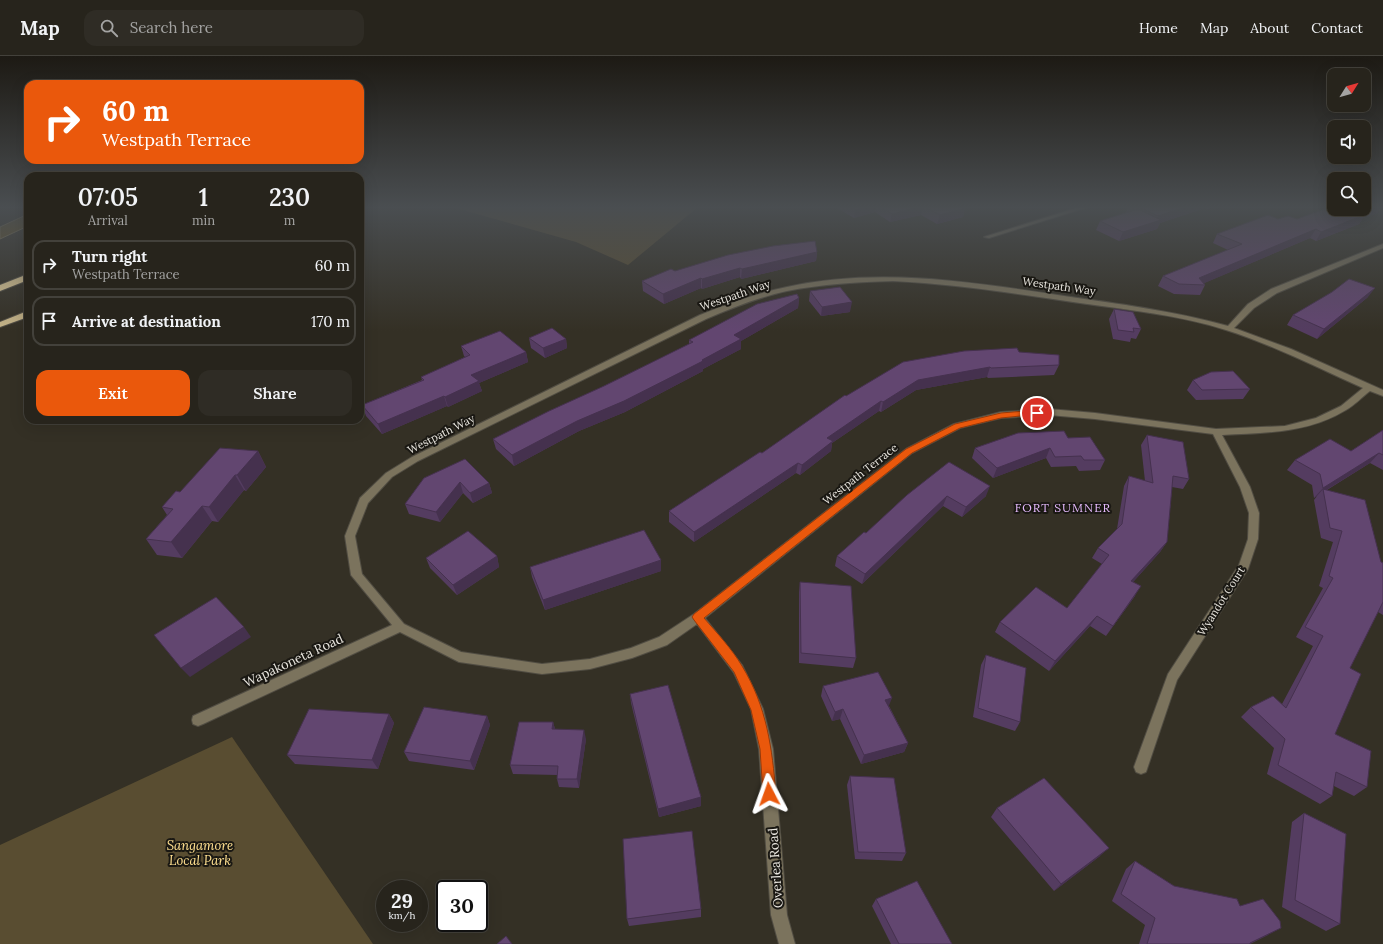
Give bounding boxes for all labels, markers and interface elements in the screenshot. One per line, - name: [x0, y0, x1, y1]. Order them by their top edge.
- search box: [84, 10, 364, 46]
- text: Map: [20, 16, 60, 40]
- icon: search: [98, 17, 120, 39]
- text: Search here: [130, 18, 213, 37]
- text: Home: [1139, 19, 1178, 37]
- text: Map: [1200, 19, 1228, 37]
- text: About: [1250, 19, 1289, 37]
- text: Contact: [1311, 19, 1363, 37]
- north arrow: [1327, 68, 1371, 112]
- map controls: [1327, 68, 1371, 216]
- text: 60 m: [102, 93, 169, 129]
- icon: right: [36, 96, 88, 148]
- button: sound: [1327, 120, 1371, 164]
- text: Westpath Terrace: [102, 128, 251, 151]
- button: search: [1327, 172, 1371, 216]
- text: 07:05: [78, 182, 138, 213]
- text: 1: [199, 182, 208, 213]
- text: 230: [269, 182, 310, 213]
- text: Arrival: [88, 212, 128, 229]
- text: min: [192, 212, 215, 229]
- text: m: [284, 212, 295, 229]
- text: Turn right: [72, 247, 148, 266]
- icon: right: [38, 254, 60, 276]
- text: 60 m: [315, 256, 350, 275]
- text: Westpath Terrace: [72, 266, 180, 283]
- street label: Westpath Way: [1022, 274, 1097, 298]
- street label: Westpath Way: [698, 276, 772, 314]
- icon: arrive: [38, 310, 60, 332]
- text: Arrive at destination: [72, 312, 221, 331]
- text: 170 m: [311, 312, 350, 331]
- button: Exit: [36, 370, 190, 416]
- button: Share: [198, 370, 352, 416]
- pin: [1020, 396, 1054, 430]
- icon: arrive: [1026, 402, 1048, 424]
- street label: Westpath Way: [405, 411, 477, 457]
- street label: Westpath Terrace: [820, 440, 900, 508]
- district label: FORT SUMNER: [1015, 500, 1111, 515]
- street label: Wyandot Court: [1194, 563, 1248, 638]
- street label: Wapakoneta Road: [241, 630, 346, 691]
- position arrow: [748, 773, 790, 815]
- street label: Overlea Road: [764, 827, 787, 909]
- park label: Sangamore Local Park: [167, 837, 233, 869]
- speed limit sign: 30: [436, 880, 488, 932]
- text: 29: [391, 888, 413, 913]
- text: km/h: [388, 909, 416, 922]

